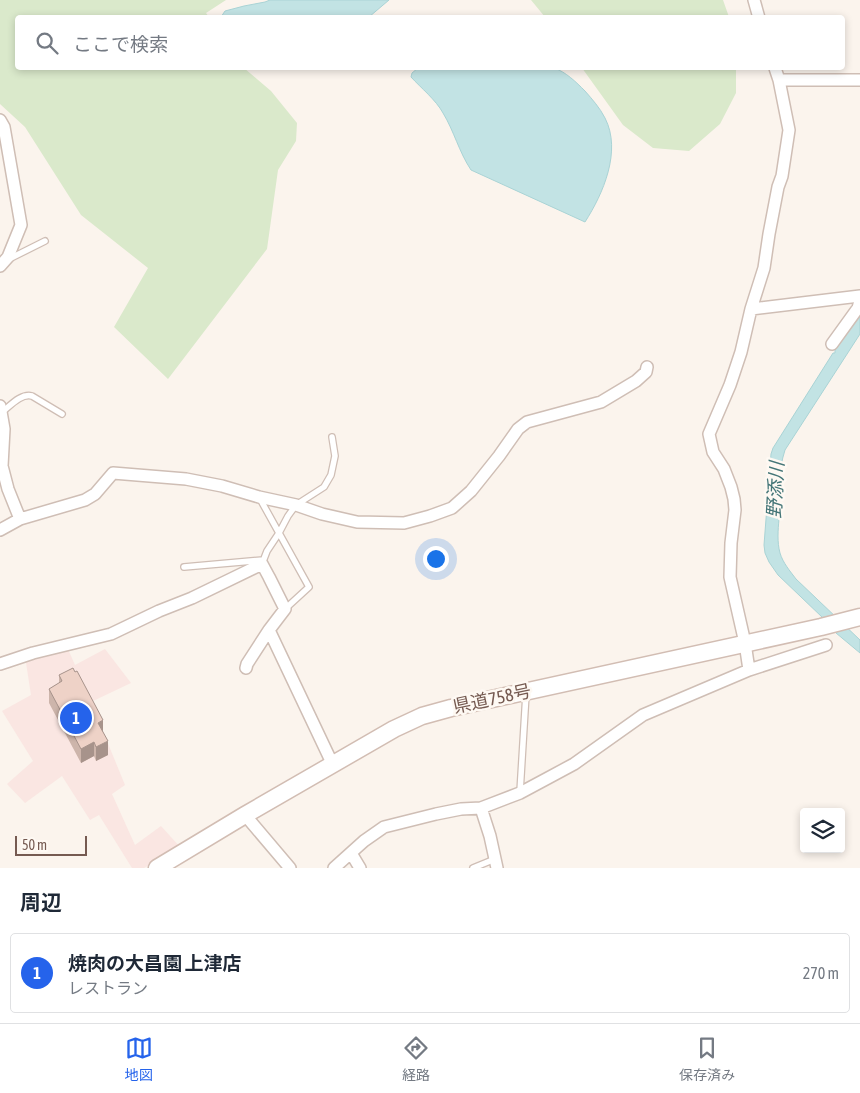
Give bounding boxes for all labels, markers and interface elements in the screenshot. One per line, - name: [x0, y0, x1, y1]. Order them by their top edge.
- search box: [15, 15, 845, 70]
- icon: search: [33, 29, 61, 57]
- text: ここで検索: [73, 33, 168, 55]
- water label: 野添川: [763, 459, 788, 519]
- your location: [423, 546, 449, 572]
- street label: 県道758号: [451, 680, 533, 717]
- pin: 1: [60, 699, 92, 737]
- map controls: [800, 808, 845, 853]
- button: layers: [800, 808, 845, 853]
- scale bar: [15, 833, 88, 856]
- text: 50 m: [22, 837, 47, 853]
- text: 周辺: [20, 890, 62, 914]
- text: 焼肉の大昌園 上津店: [68, 952, 242, 974]
- text: 1: [33, 964, 41, 982]
- text: 270 m: [803, 964, 839, 982]
- text: レストラン: [68, 979, 148, 997]
- tab: 地図: [125, 1034, 153, 1084]
- tab: 経路: [402, 1034, 430, 1084]
- tab: 保存済み: [679, 1034, 735, 1084]

